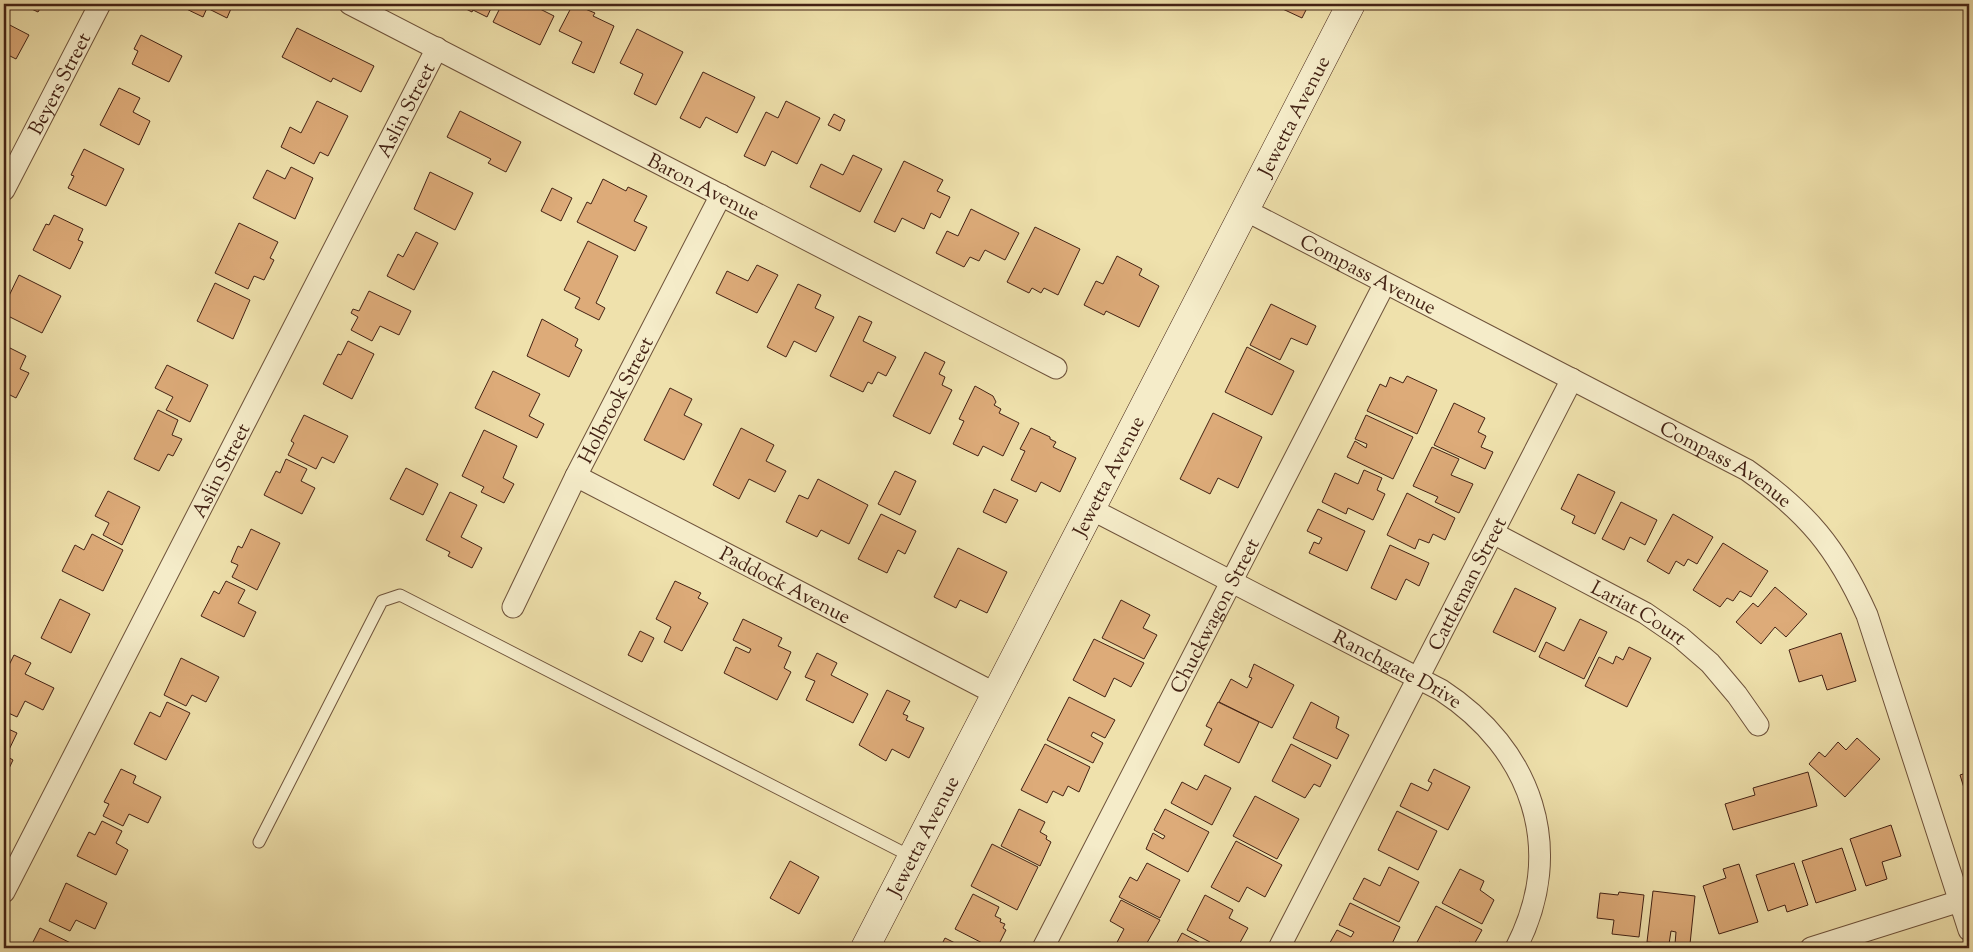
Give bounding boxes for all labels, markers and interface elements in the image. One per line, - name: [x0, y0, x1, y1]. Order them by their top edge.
- street label: Beyers Street: [23, 28, 100, 141]
- street label: Jewetta Avenue: [1252, 51, 1339, 183]
- street label: Aslin Street: [371, 58, 444, 164]
- street label: Baron Avenue: [641, 148, 764, 230]
- street label: Compass Avenue: [1294, 229, 1441, 324]
- street label: Holbrook Street: [573, 332, 662, 470]
- street label: Jewetta Avenue: [1067, 411, 1154, 543]
- street label: Compass Avenue: [1654, 415, 1797, 516]
- street label: Aslin Street: [186, 419, 259, 524]
- street label: Cattleman Street: [1422, 513, 1515, 657]
- street label: Chuckwagon Street: [1164, 534, 1268, 699]
- street label: Paddock Avenue: [714, 541, 855, 633]
- street label: Lariat Court: [1585, 575, 1692, 653]
- street label: Ranchgate Drive: [1327, 624, 1467, 717]
- street label: Jewetta Avenue: [881, 772, 968, 904]

